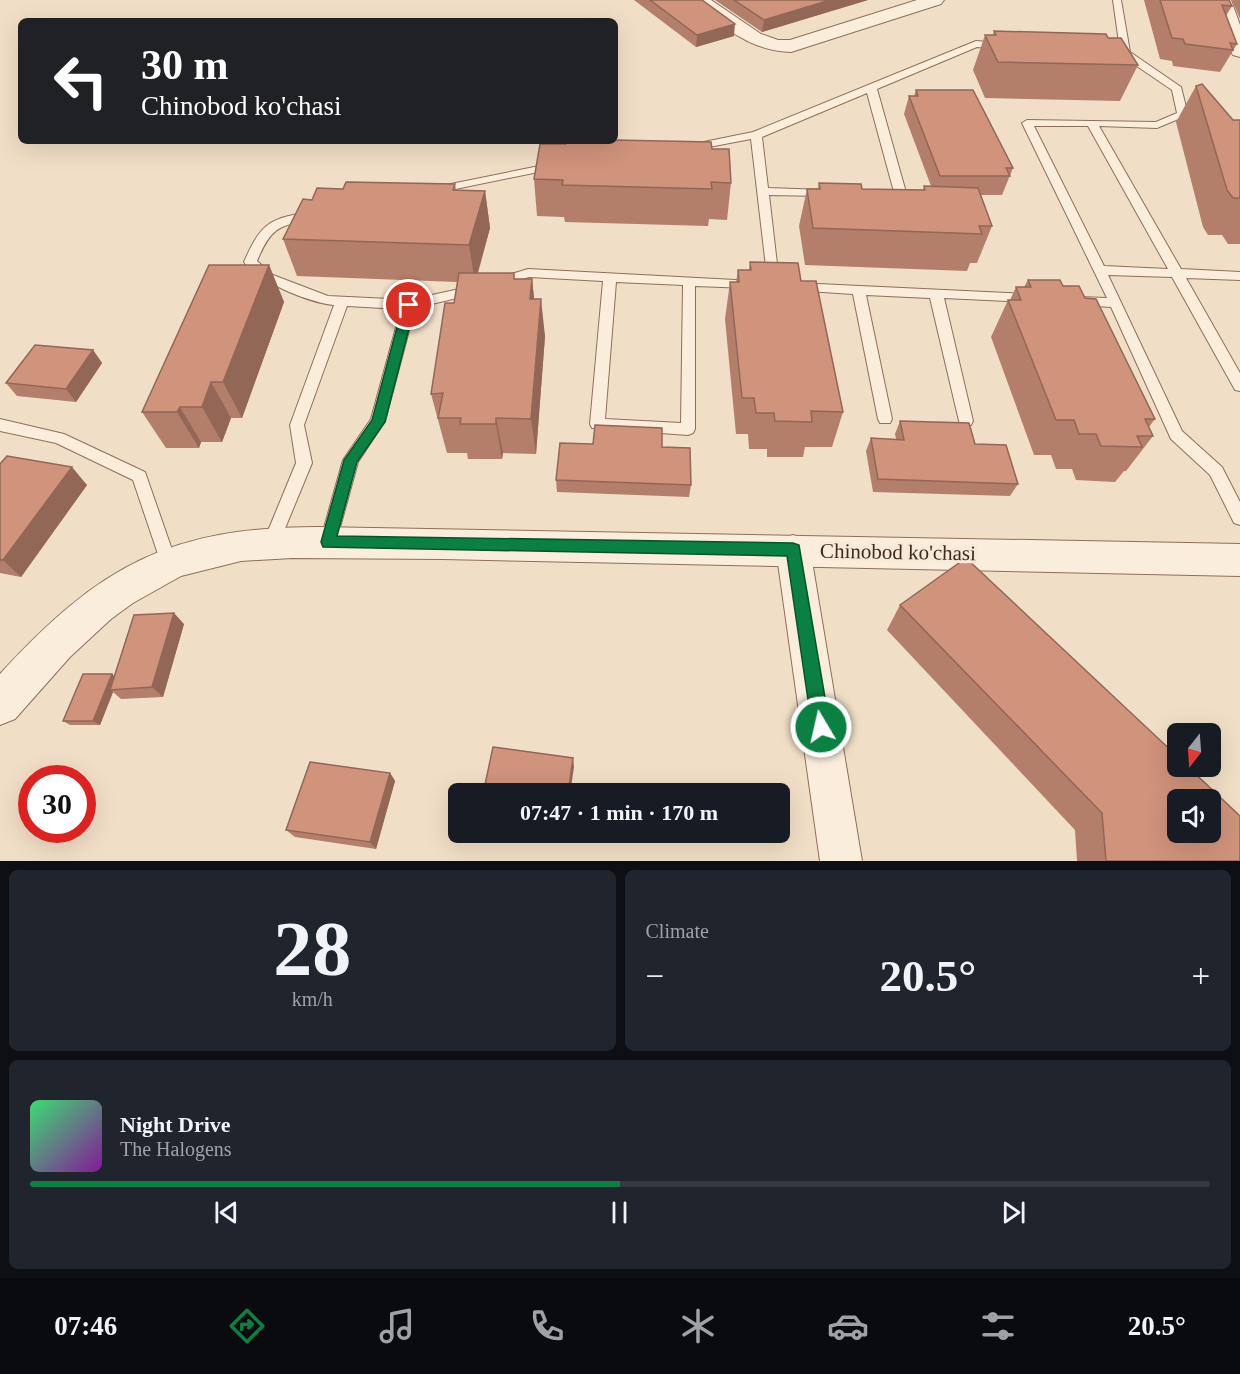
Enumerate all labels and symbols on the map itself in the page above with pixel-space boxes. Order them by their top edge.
pin [383,279,434,330]
street label: Chinobod ko'chasi [820,539,976,565]
position arrow [789,695,853,759]
north arrow [1167,723,1221,777]
speed limit sign: 30 [18,765,96,843]

